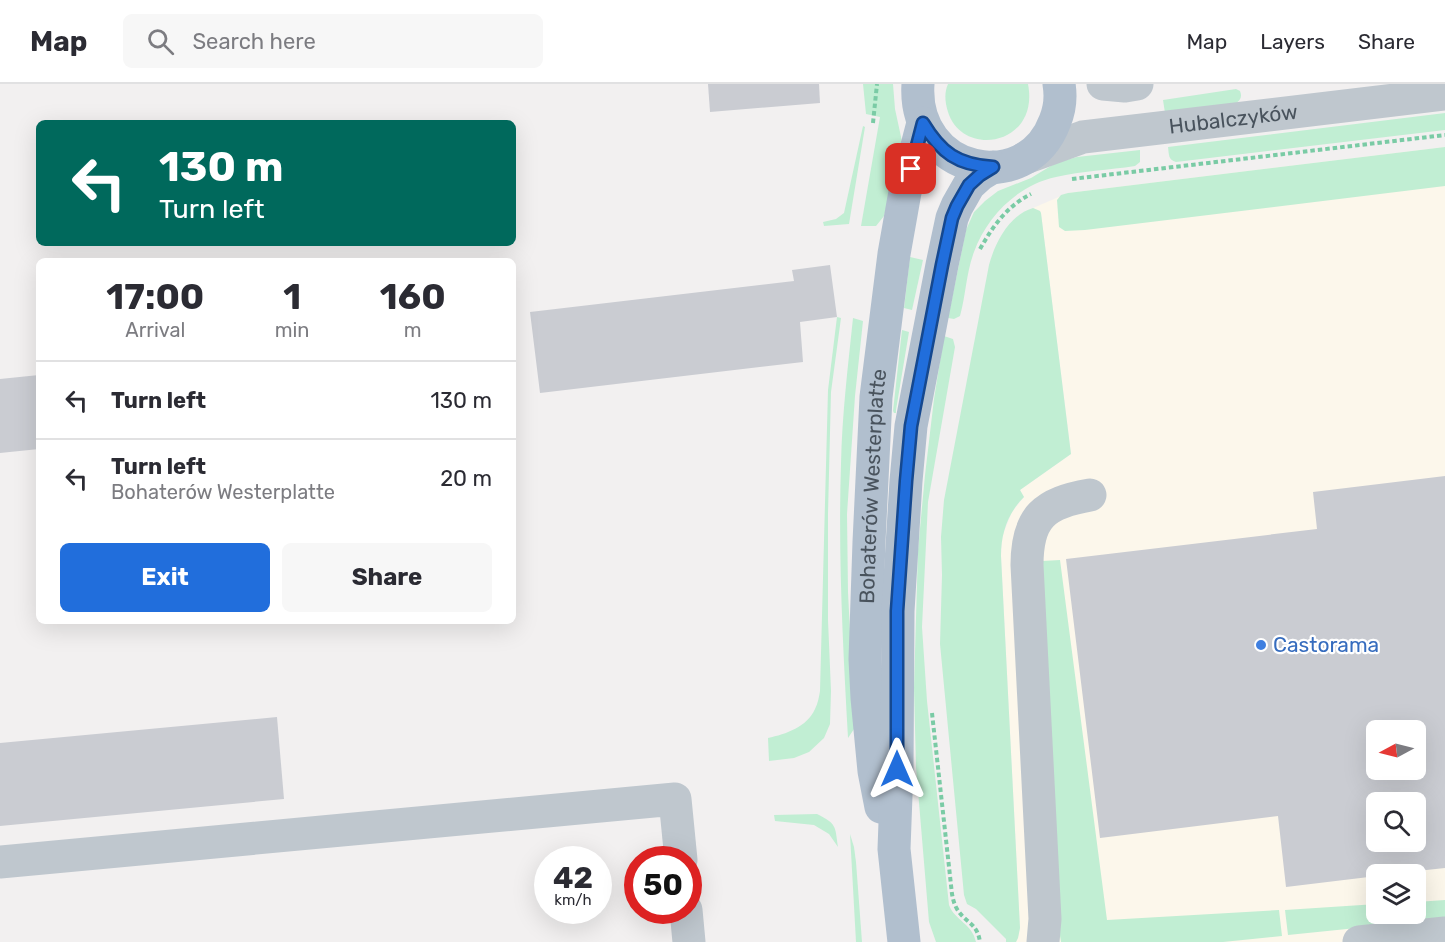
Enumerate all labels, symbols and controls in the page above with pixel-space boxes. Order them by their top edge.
search box [123,14,543,68]
text: Map [30,25,87,58]
icon: search [144,25,177,58]
text: Search here [192,28,316,55]
text: Map [1186,29,1227,54]
text: Layers [1260,29,1325,54]
text: Share [1358,29,1415,54]
street label: Hubalczyków [1167,99,1299,139]
text: 130 m [159,142,284,192]
pin [885,143,936,194]
icon: left [60,144,138,222]
icon: arrive [894,152,927,185]
text: Turn left [159,193,264,225]
text: 17:00 [106,275,204,318]
text: 1 [283,275,301,318]
text: 160 [380,275,446,318]
text: Arrival [125,318,185,342]
text: min [275,318,309,342]
text: m [404,318,422,342]
street label: Bohaterów Westerplatte [854,367,891,604]
icon: left [60,384,93,417]
text: Turn left [111,387,206,414]
text: 130 m [430,387,492,414]
text: Turn left [111,453,206,480]
icon: left [60,462,93,495]
text: 20 m [440,465,492,492]
text: Bohaterów Westerplatte [111,480,335,504]
button: Exit [60,543,270,612]
button: Share [282,543,492,612]
place label: Castorama [1273,632,1379,657]
marker: Castorama [1254,638,1268,652]
north arrow [1366,720,1426,780]
map controls [1366,720,1426,924]
position arrow [865,737,929,801]
button: search [1366,792,1426,852]
speed limit sign: 50 [624,846,702,924]
text: 42 [553,860,593,896]
button: layers [1366,864,1426,924]
text: km/h [554,891,592,909]

